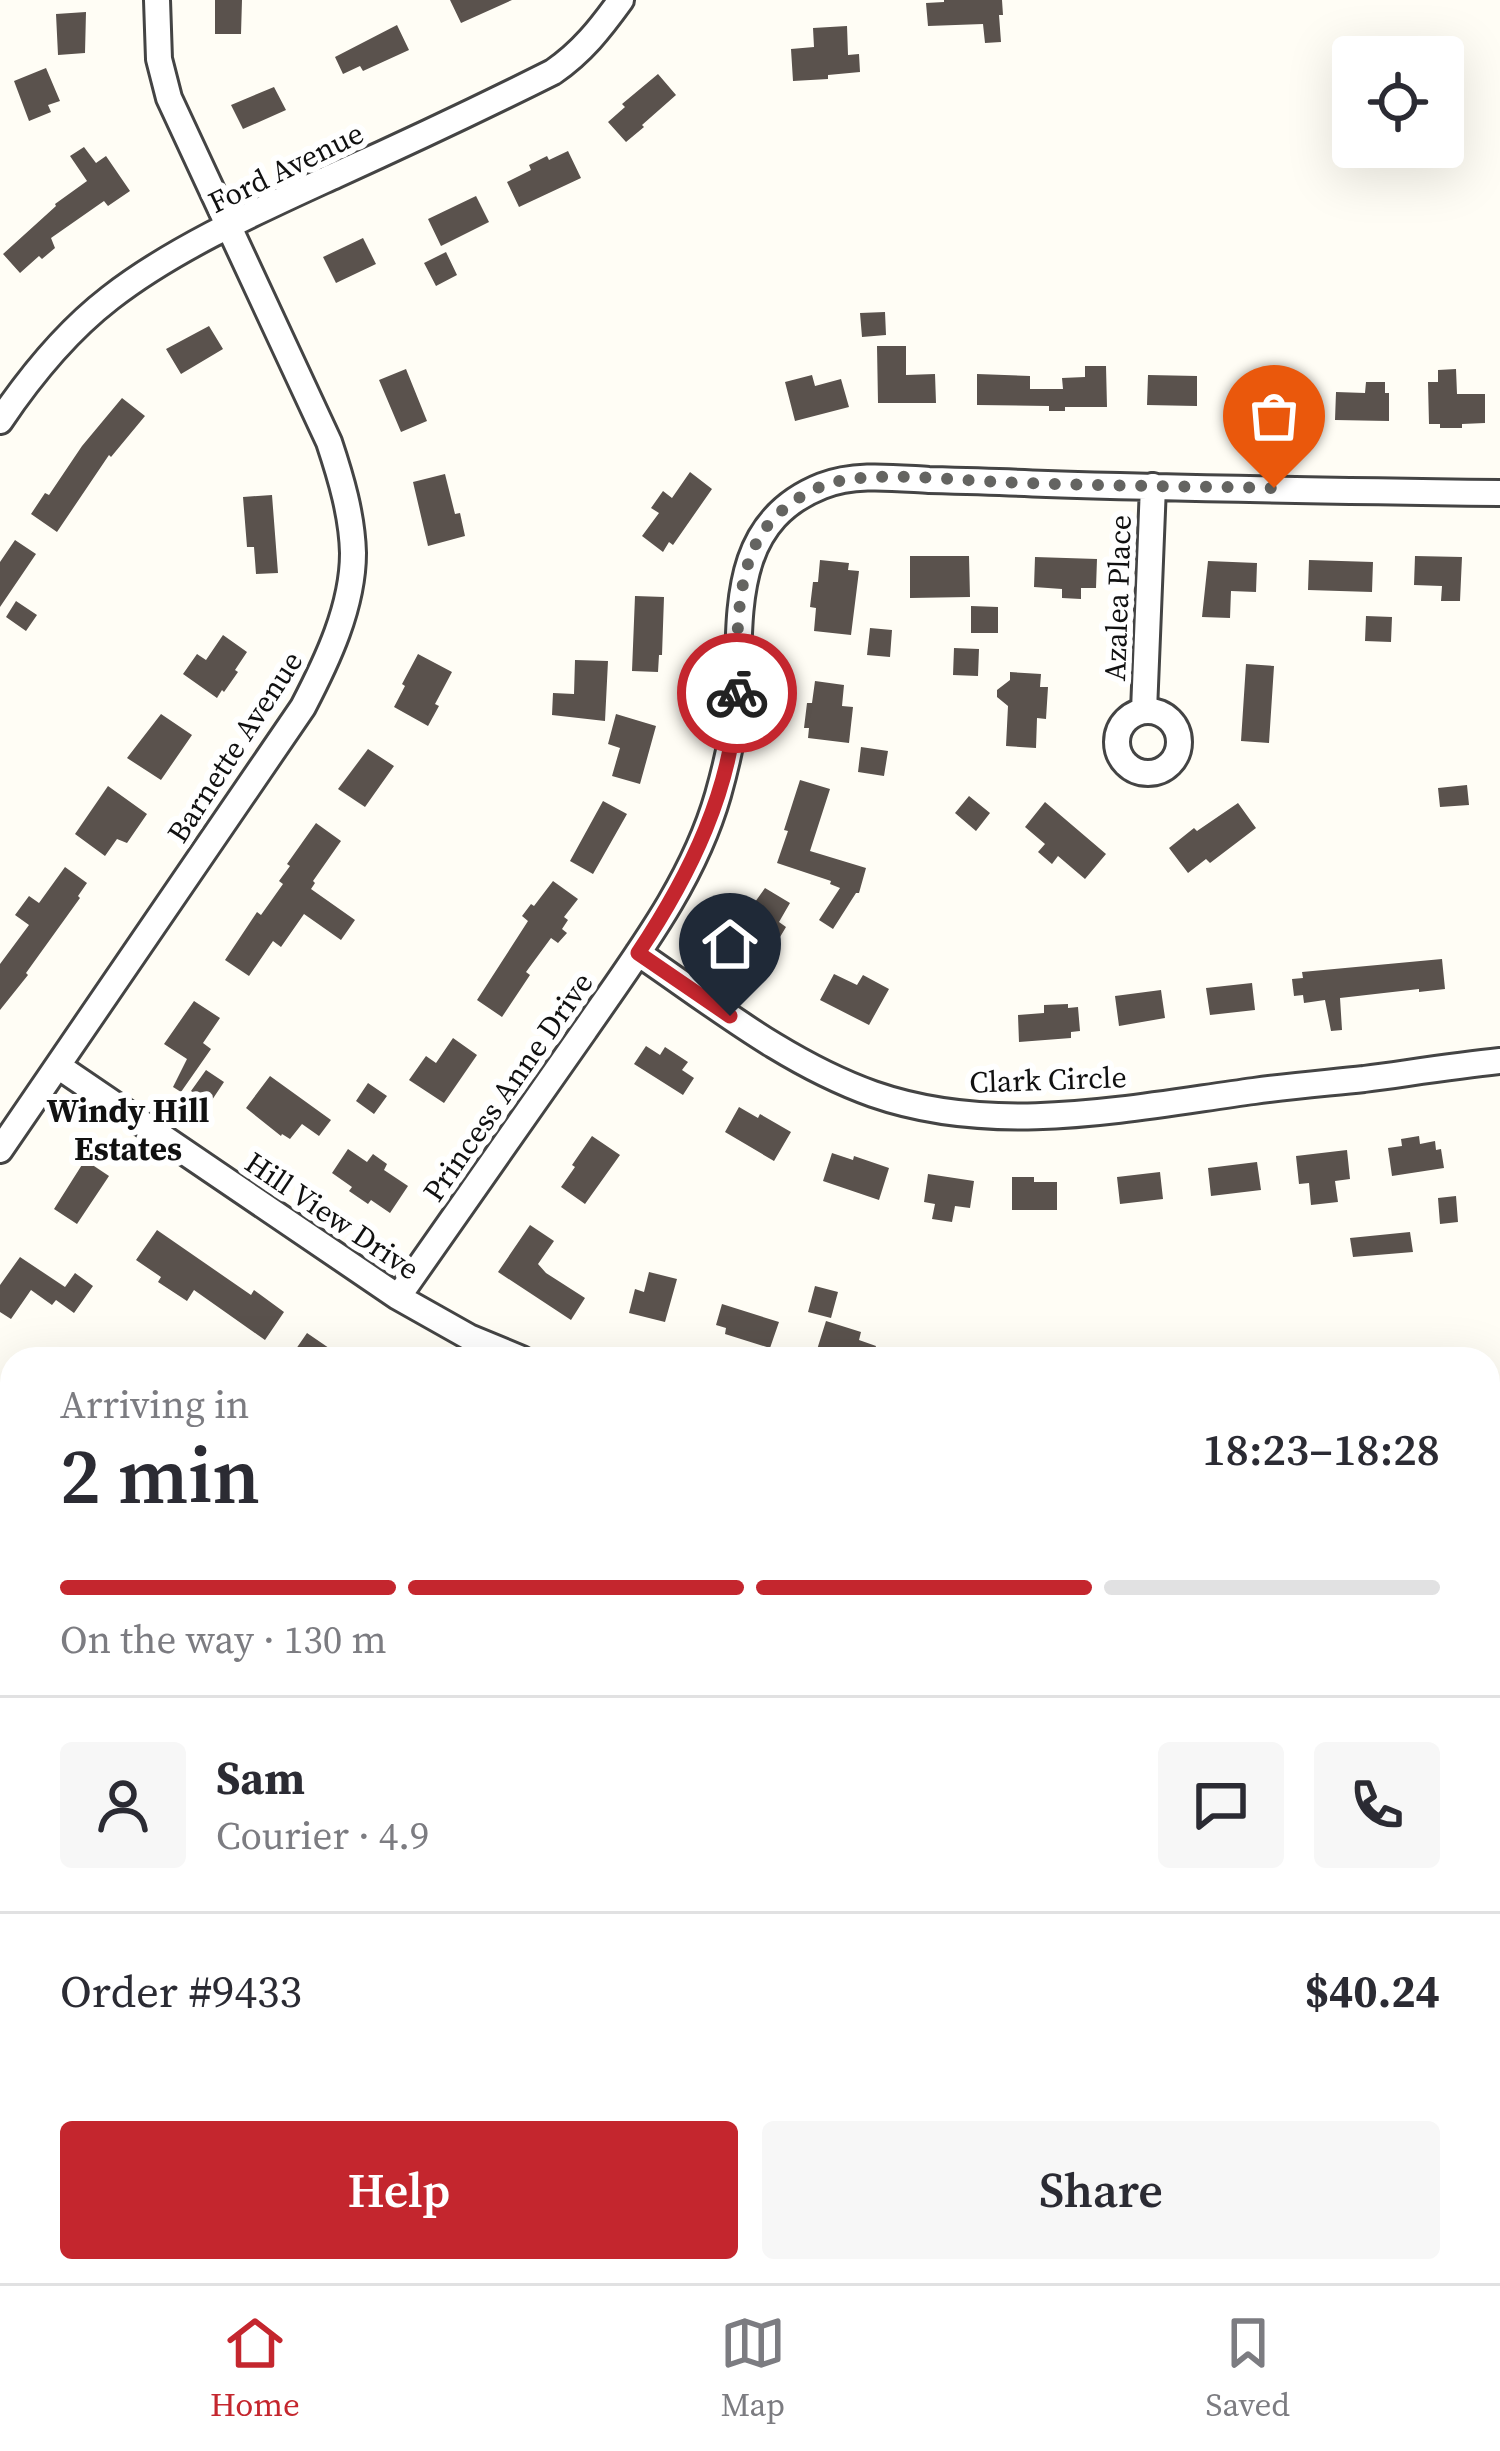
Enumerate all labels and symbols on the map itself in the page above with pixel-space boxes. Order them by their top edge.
street label: Ford Avenue [202,112,370,223]
pin [1223,365,1325,488]
street label: Azalea Place [1094,514,1141,682]
courier [677,633,797,753]
street label: Barnette Avenue [157,643,312,850]
pin [679,893,781,1016]
street label: Princess Anne Drive [413,964,602,1209]
street label: Clark Circle [969,1056,1127,1103]
district label: Windy Hill Estates [47,1088,209,1171]
street label: Hill View Drive [237,1142,428,1289]

